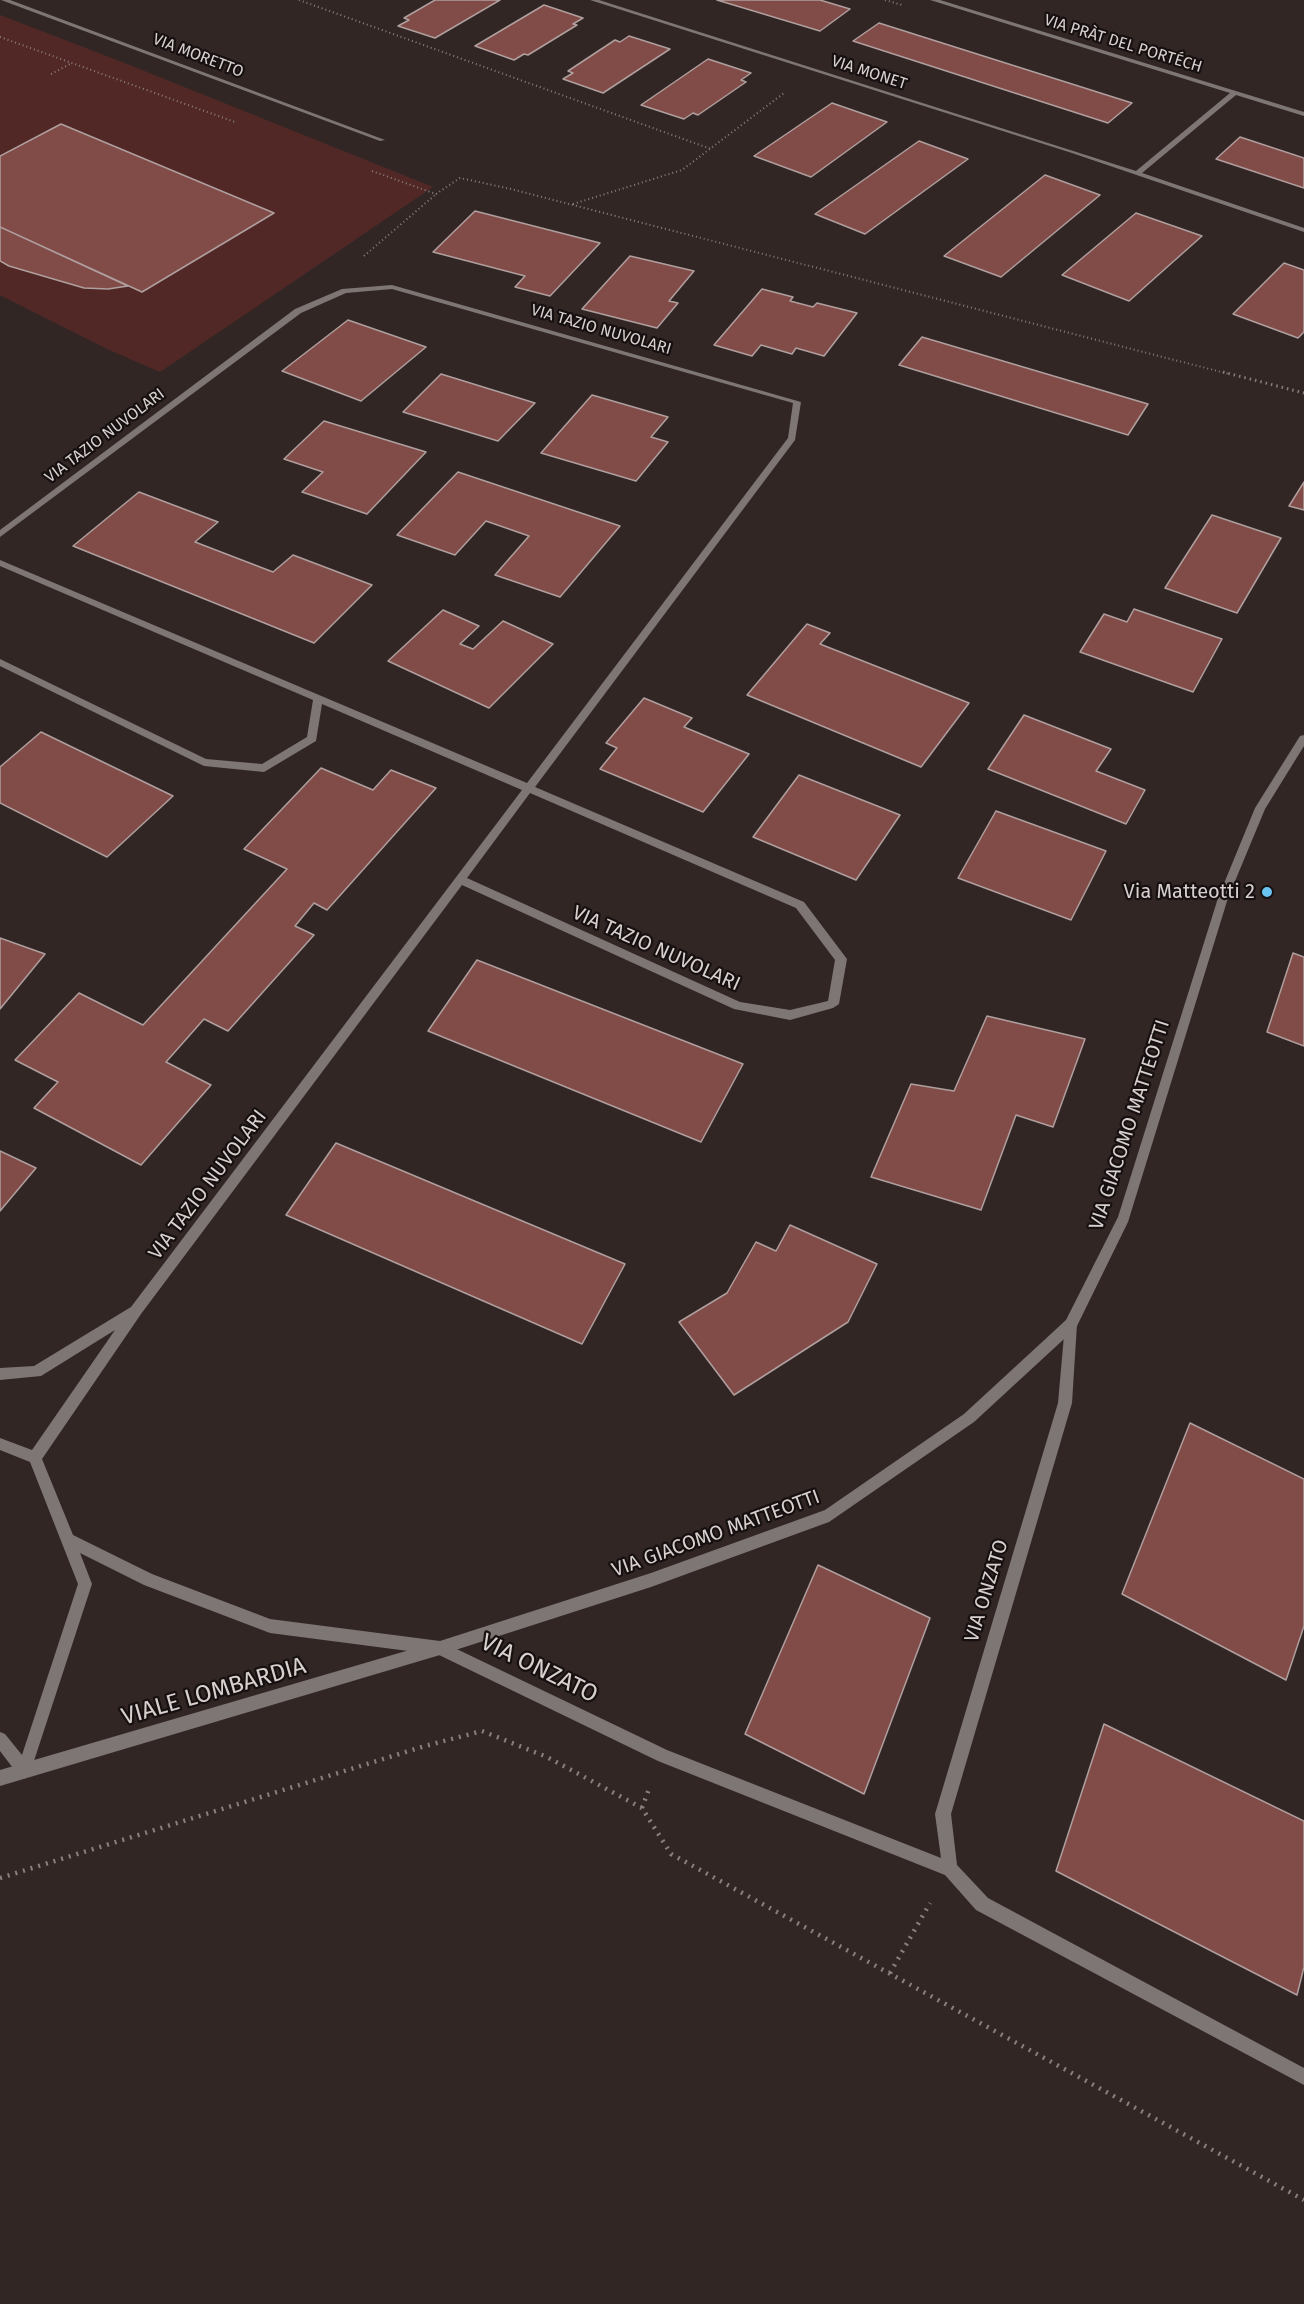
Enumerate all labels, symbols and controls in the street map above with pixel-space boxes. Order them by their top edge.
street label: VIA PRÀT DEL PORTÉCH [1042,11,1204,77]
street label: VIA MORETTO [150,30,246,82]
street label: VIA MONET [829,52,909,94]
street label: VIA TAZIO NUVOLARI [529,301,673,359]
street label: VIA TAZIO NUVOLARI [41,385,169,487]
place label: Via Matteotti 2 [1124,880,1255,904]
marker: Via Matteotti 2 [1260,885,1274,899]
street label: VIA TAZIO NUVOLARI [568,901,744,997]
street label: VIA GIACOMO MATTEOTTI [1085,1017,1175,1233]
street label: VIA TAZIO NUVOLARI [144,1105,272,1265]
street label: VIA GIACOMO MATTEOTTI [609,1485,823,1583]
street label: VIA ONZATO [960,1537,1014,1645]
street label: VIA ONZATO [476,1628,602,1710]
street label: VIALE LOMBARDIA [119,1652,309,1732]

